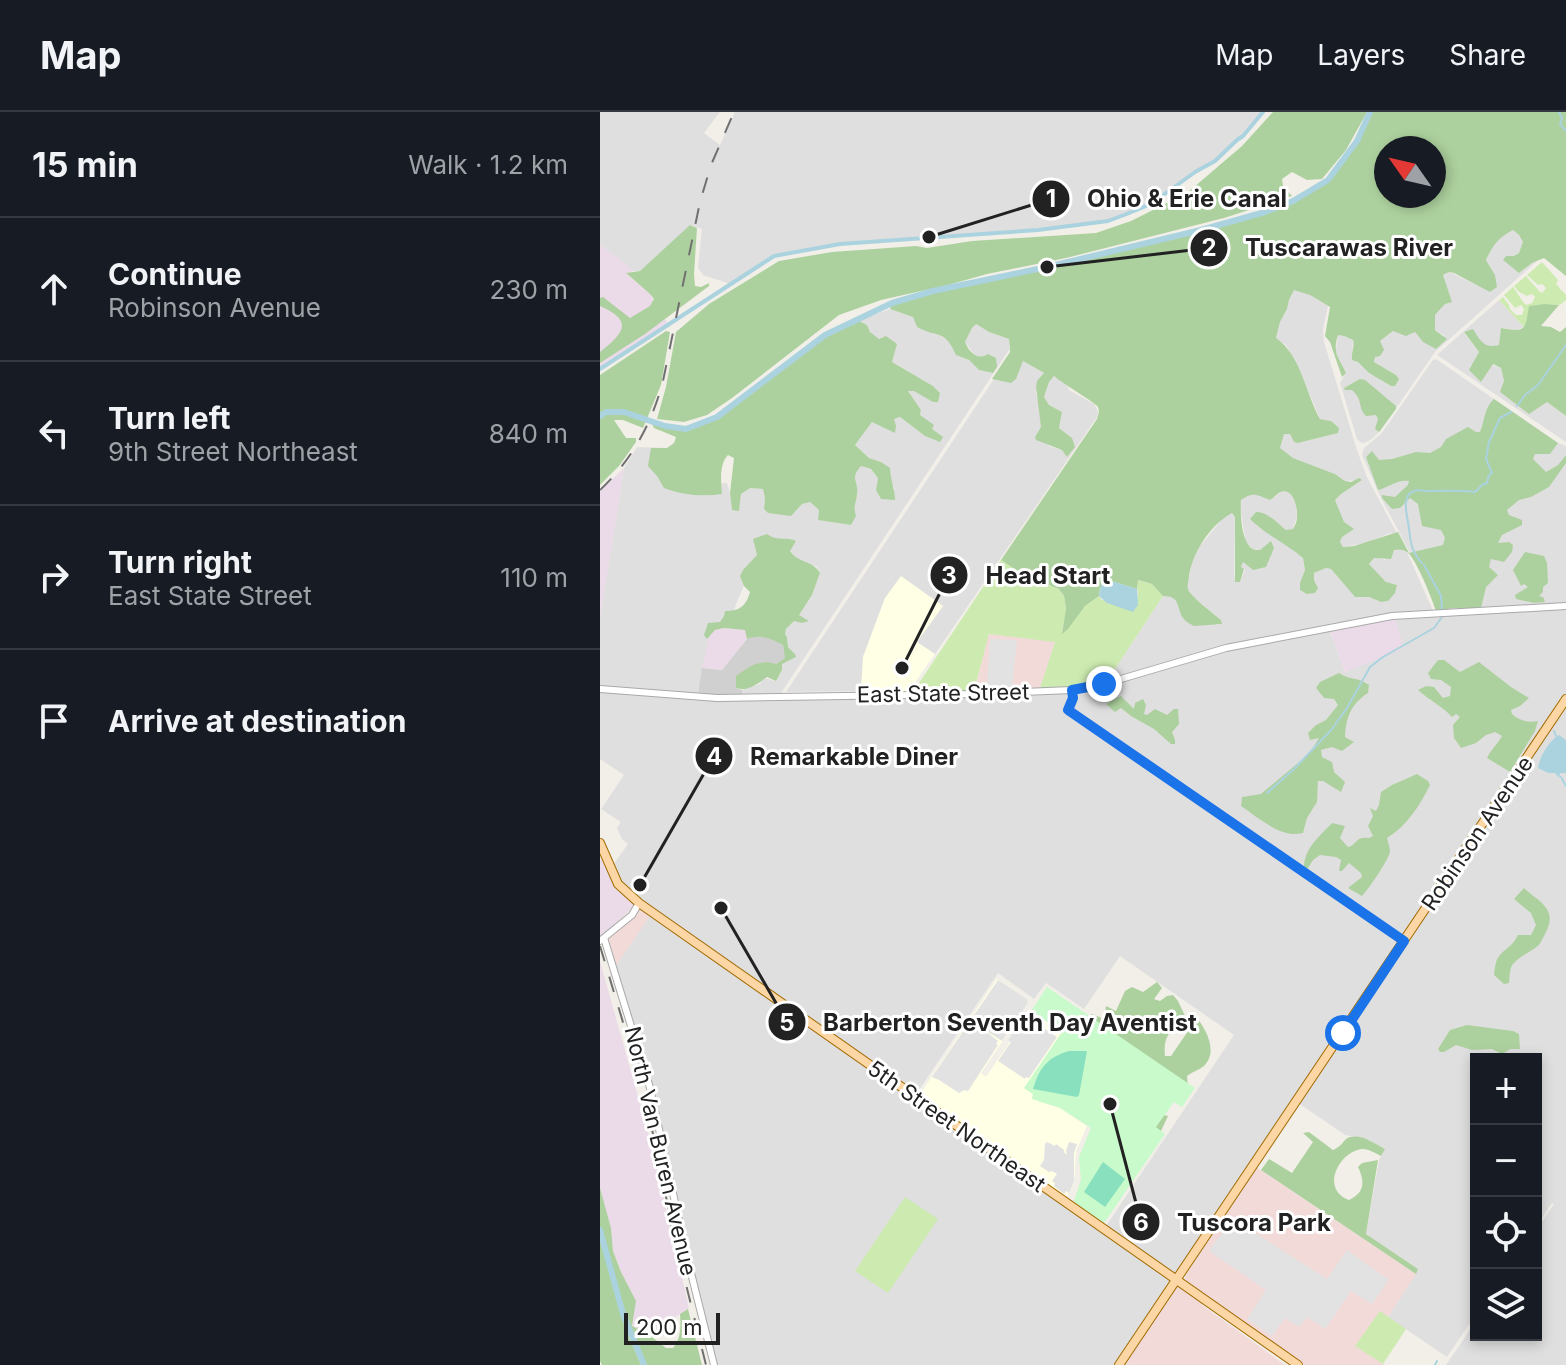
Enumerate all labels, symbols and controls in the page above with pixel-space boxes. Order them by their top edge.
text: Map [40,32,121,78]
text: Map [1215,38,1273,72]
text: Layers [1317,38,1405,72]
text: Share [1449,38,1526,72]
north arrow [1374,136,1446,208]
text: 15 min [32,144,138,185]
text: Walk · 1.2 km [408,149,568,180]
callout: Ohio & Erie Canal [1031,175,1303,223]
text: 1 [1046,184,1056,213]
text: Ohio & Erie Canal [1087,184,1287,213]
callout: Tuscarawas River [1189,224,1469,272]
text: 2 [1201,233,1217,262]
text: Tuscarawas River [1245,233,1453,262]
text: Continue [108,256,242,292]
icon: ahead [32,267,76,311]
text: 230 m [490,274,568,305]
text: Robinson Avenue [108,292,321,323]
text: Turn left [108,400,230,436]
icon: left [32,411,76,455]
text: 840 m [489,418,568,449]
text: 9th Street Northeast [108,436,358,467]
text: Turn right [108,544,252,580]
callout: Head Start [929,551,1126,599]
icon: right [32,555,76,599]
text: 3 [941,561,957,590]
text: Head Start [986,561,1111,590]
text: 110 m [500,562,568,593]
text: East State Street [108,580,312,611]
route end [1086,666,1122,702]
street label: East State Street [857,678,1029,708]
icon: arrive [32,699,76,743]
text: Arrive at destination [108,703,406,739]
callout: Remarkable Diner [694,732,974,780]
text: 4 [706,742,722,771]
text: Remarkable Diner [750,742,958,771]
street label: Robinson Avenue [1416,751,1538,915]
callout: Barberton Seventh Day Aventist [767,998,1213,1046]
text: 5 [779,1008,795,1037]
text: Barberton Seventh Day Aventist [823,1008,1197,1037]
route start [1325,1015,1361,1051]
street label: North Van Buren Avenue [620,1024,702,1278]
map controls [1470,1053,1542,1341]
button: + [1470,1053,1542,1125]
street label: 5th Street Northeast [863,1055,1051,1197]
button: − [1470,1125,1542,1197]
button: locate [1470,1197,1542,1269]
callout: Tuscora Park [1121,1198,1346,1246]
text: 6 [1133,1208,1149,1237]
text: Tuscora Park [1177,1208,1331,1237]
button: layers [1470,1269,1542,1341]
scale bar [624,1309,720,1345]
text: 200 m [636,1314,703,1340]

